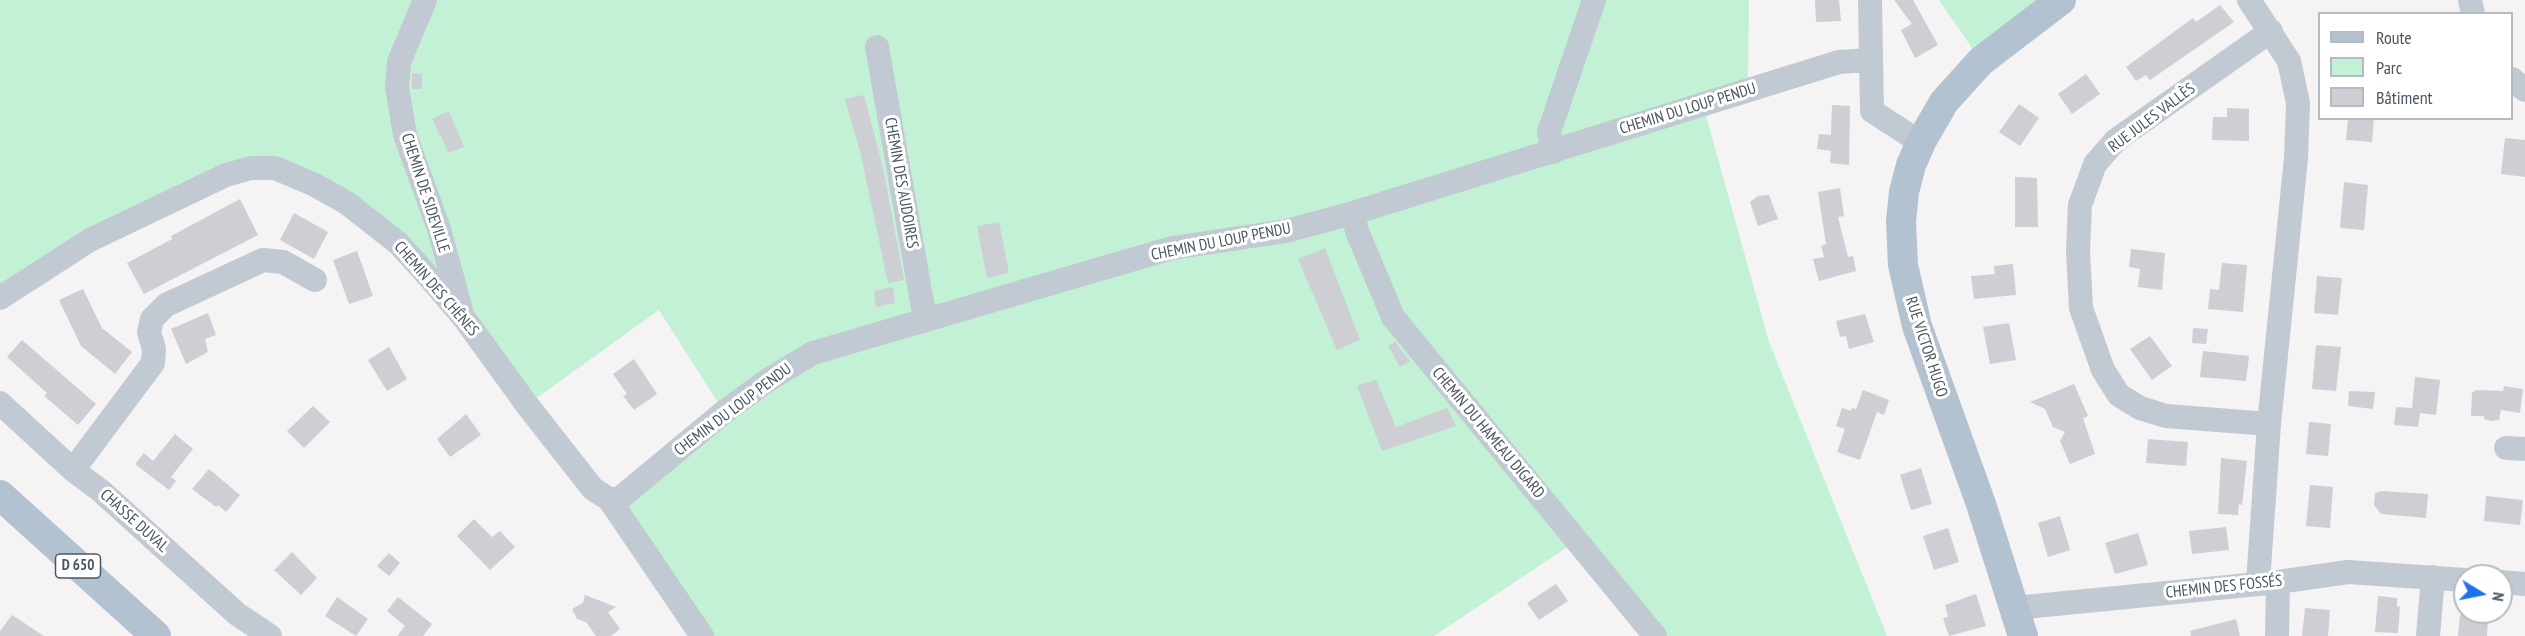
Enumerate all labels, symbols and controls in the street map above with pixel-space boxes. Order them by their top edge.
legend [2318,12,2513,120]
text: Route [2376,26,2412,49]
text: Parc [2376,56,2402,79]
street label: CHEMIN DU LOUP PENDU [1617,79,1759,139]
street label: RUE JULES VALLÈS [2105,79,2199,157]
text: Bâtiment [2376,86,2433,109]
street label: CHEMIN DES AUDOIRES [880,116,922,250]
street label: CHEMIN DE SIDEVILLE [397,131,453,255]
street label: CHEMIN DU LOUP PENDU [1150,219,1292,265]
street label: CHEMIN DES CHÊNES [390,238,482,340]
street label: RUE VICTOR HUGO [1901,294,1951,400]
street label: CHEMIN DU LOUP PENDU [671,360,795,460]
street label: CHEMIN DU HAMEAU DIGARD [1428,364,1548,502]
street label: CHASSE DUVAL [96,485,172,557]
road number: D 650 [56,554,100,578]
north arrow [2453,564,2513,624]
street label: CHEMIN DES FOSSÉS [2165,571,2283,603]
text: N [2488,591,2509,603]

